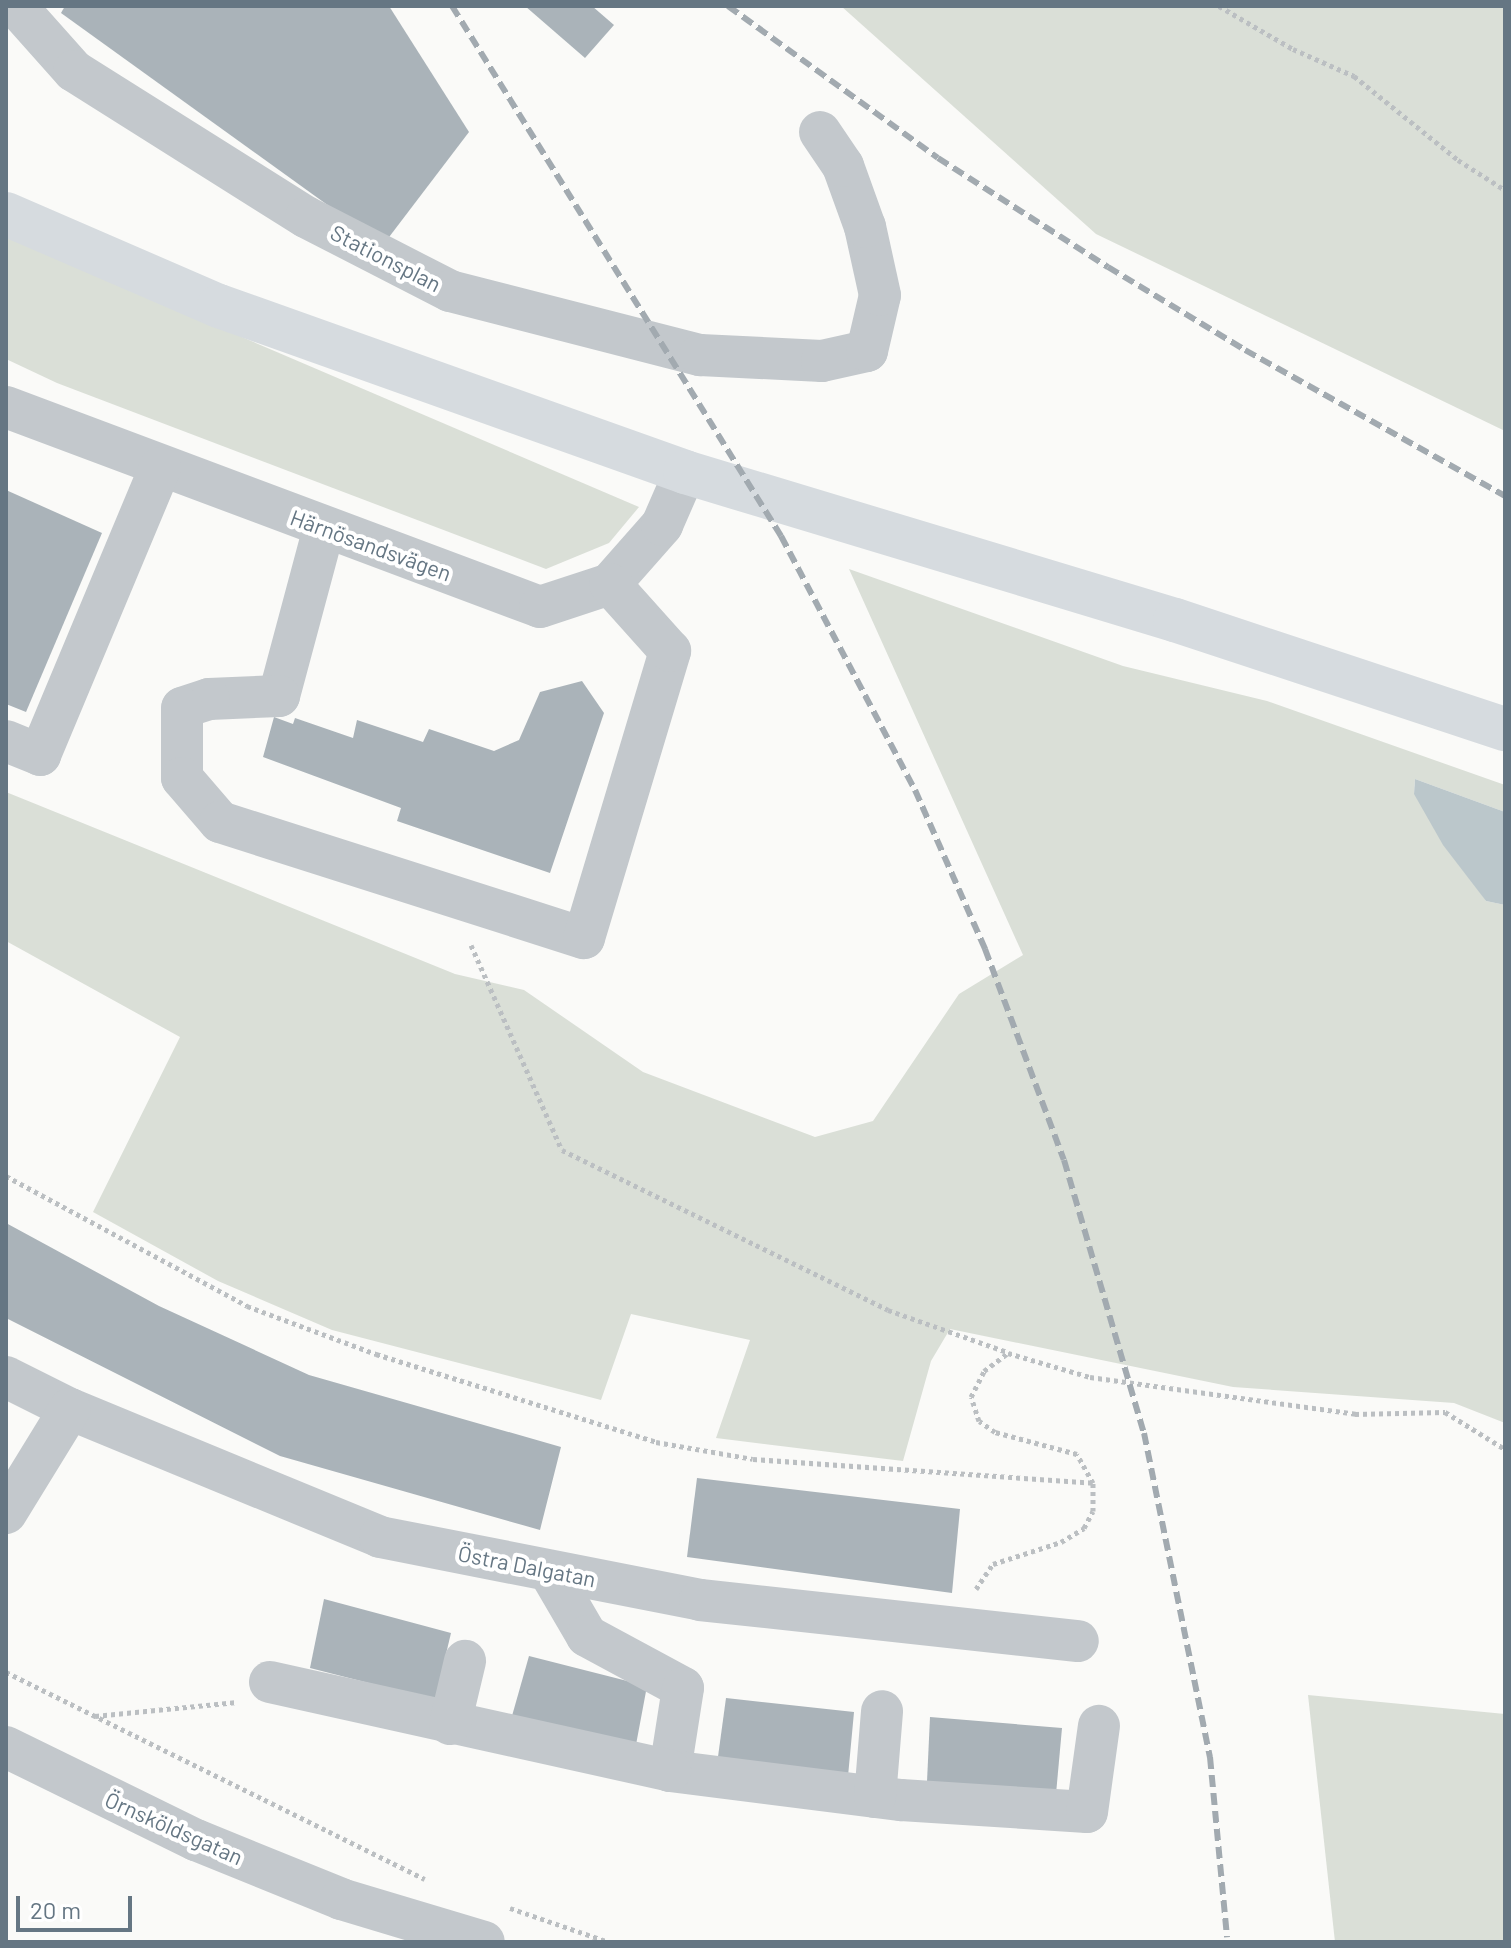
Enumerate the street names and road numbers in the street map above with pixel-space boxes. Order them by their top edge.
street label: Stationsplan [326,219,446,297]
street label: Härnösandsvägen [287,504,455,586]
street label: Östra Dalgatan [456,1540,598,1592]
street label: Örnsköldsgatan [101,1786,247,1870]

